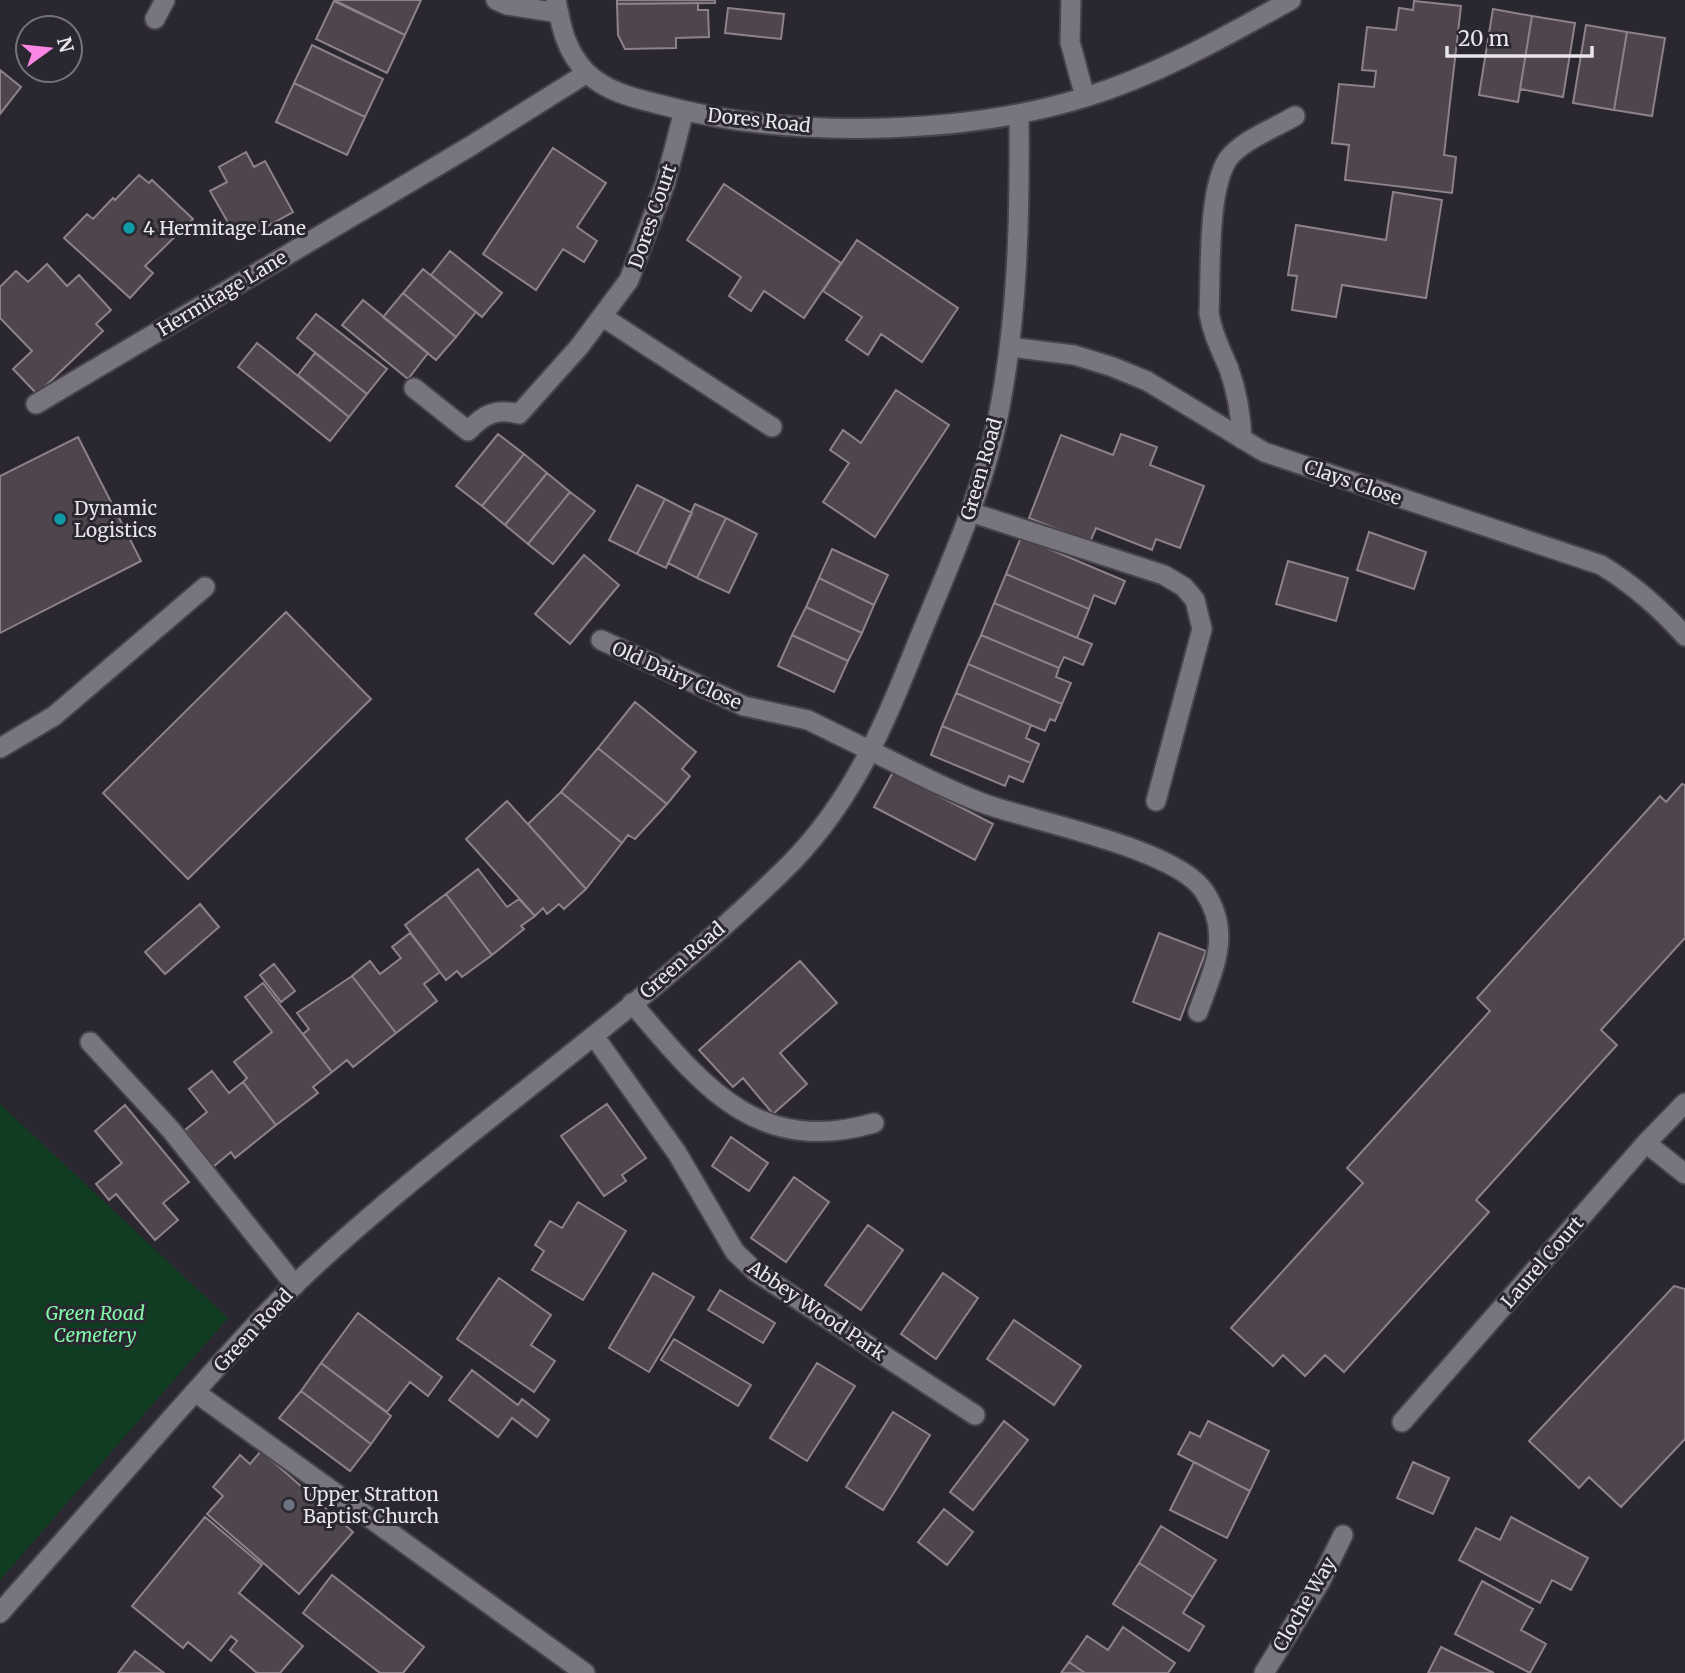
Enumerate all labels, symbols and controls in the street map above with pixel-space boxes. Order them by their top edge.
north arrow [14,14,84,84]
scale bar [1447,14,1592,58]
text: 20 m [1458,25,1510,52]
text: N [52,34,79,55]
street label: Dores Road [706,103,812,137]
street label: Dores Court [623,160,681,271]
place label: 4 Hermitage Lane [143,216,306,240]
marker: 4 Hermitage Lane [121,220,137,236]
street label: Hermitage Lane [153,245,291,341]
street label: Green Road [955,415,1007,523]
street label: Clays Close [1301,454,1405,510]
place label: Dynamic Logistics [74,496,157,542]
marker: Dynamic Logistics [52,511,68,527]
street label: Old Dairy Close [609,636,746,714]
street label: Green Road [635,917,729,1003]
street label: Laurel Court [1496,1211,1589,1313]
street label: Abbey Wood Park [743,1254,891,1365]
street label: Green Road [208,1283,298,1377]
park label: Green Road Cemetery [45,1301,145,1347]
place label: Upper Stratton Baptist Church [303,1482,439,1528]
marker: Upper Stratton Baptist Church [281,1497,297,1513]
street label: Cloche Way [1267,1552,1341,1656]

